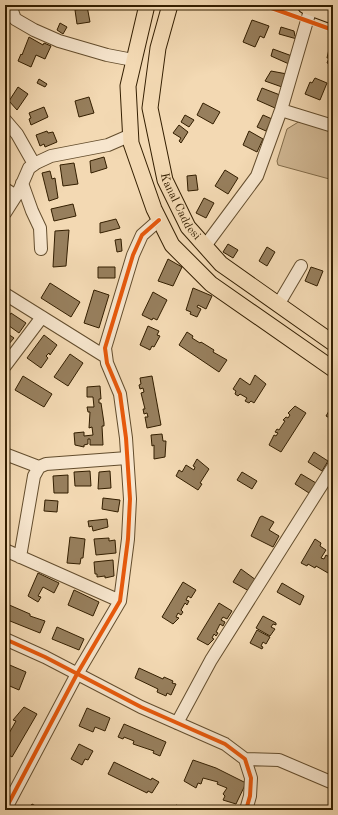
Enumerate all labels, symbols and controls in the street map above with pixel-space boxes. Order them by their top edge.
street label: Kanal Caddesi [158,172,203,242]

